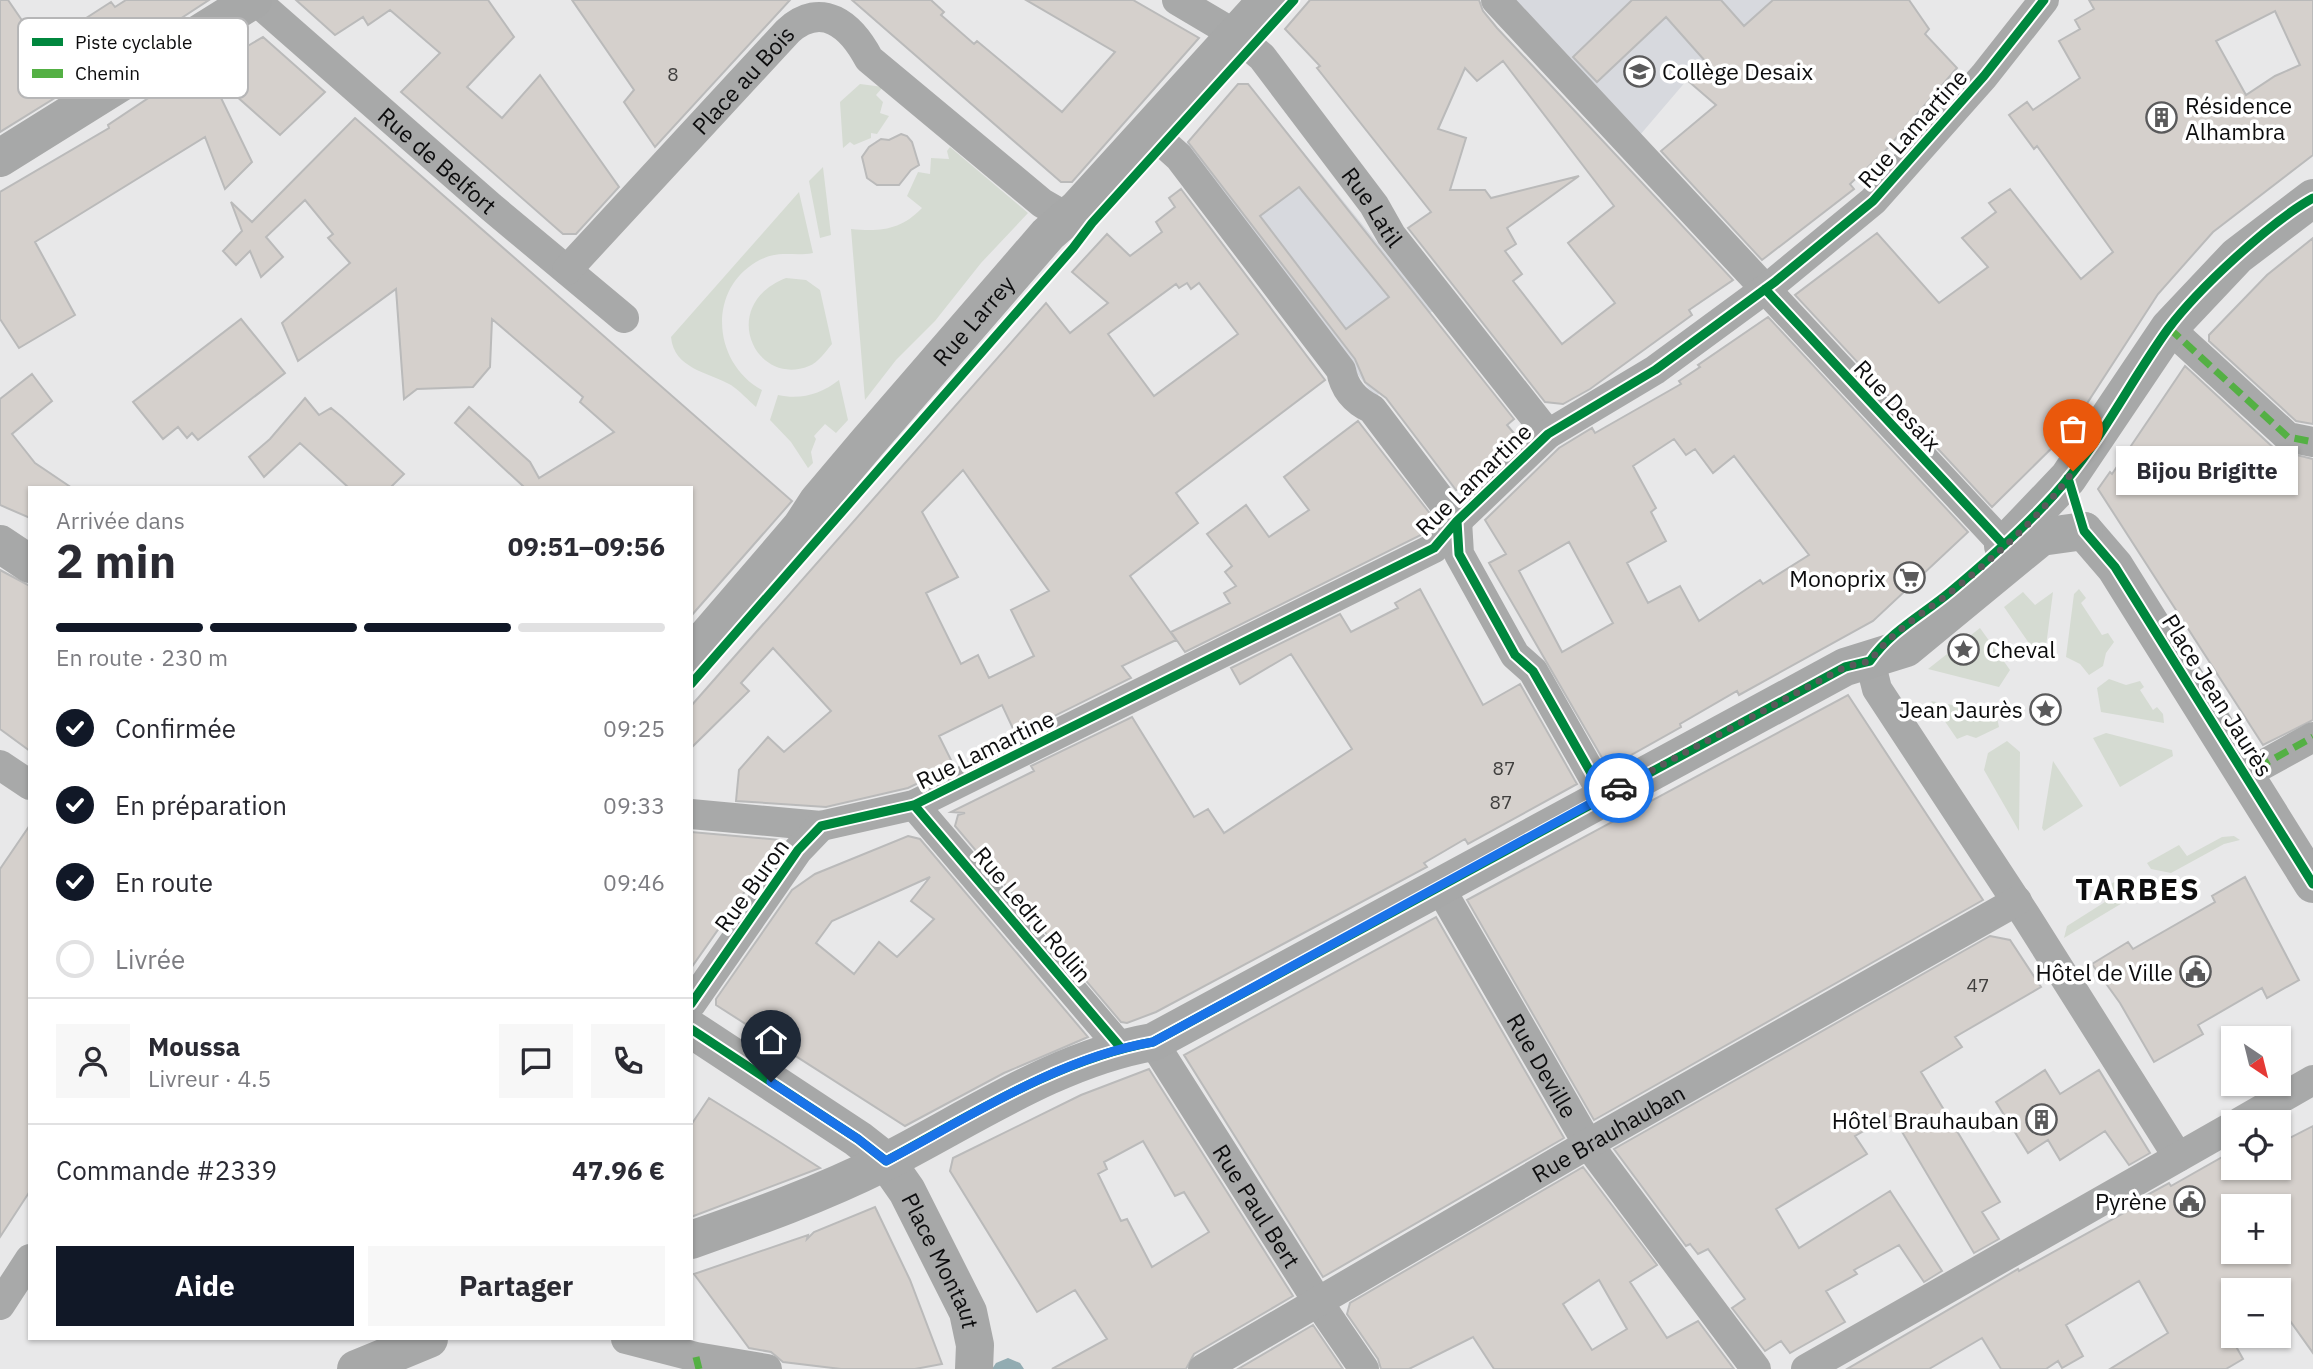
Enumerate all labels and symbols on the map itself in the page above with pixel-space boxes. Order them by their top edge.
legend [18,18,248,98]
street label: Place au Bois [685,19,801,141]
text: Piste cyclable [75,30,192,54]
school or university icon: Collège Desaix [1622,54,1656,88]
place label: Collège Desaix [1662,56,1814,86]
text: Chemin [75,61,140,85]
house number: 8 [667,62,679,86]
street label: Rue Lamartine [1851,62,1973,194]
place label: Résidence Alhambra [2185,90,2292,146]
street label: Rue de Belfort [372,100,503,220]
building icon: Résidence Alhambra [2145,101,2179,135]
street label: Rue Latil [1335,161,1410,253]
street label: Rue Larrey [926,268,1021,372]
street label: Rue Desaix [1848,353,1948,457]
pin [2043,399,2103,471]
street label: Rue Lamartine [1409,416,1537,542]
callout: Bijou Brigitte [2115,447,2297,496]
supermarket icon: Monoprix [1892,561,1926,595]
place label: Monoprix [1789,563,1886,593]
street label: Place Jean Jaurès [2156,608,2280,782]
place icon: Cheval [1946,632,1980,666]
place label: Cheval [1986,634,2055,664]
place icon: Jean Jaurès [2029,692,2063,726]
place label: Jean Jaurès [1899,694,2023,724]
street label: Rue Lamartine [911,703,1059,795]
courier [1584,753,1654,823]
house number: 87 [1493,756,1515,780]
house number: 87 [1490,790,1512,814]
street label: Rue Buron [707,832,795,938]
street label: Rue Ledru Rollin [967,840,1099,988]
district label: TARBES [2075,869,2201,908]
public building icon: Hôtel de Ville [2179,955,2213,989]
place label: Hôtel de Ville [2035,957,2173,987]
house number: 47 [1967,973,1989,997]
street label: Rue Deville [1501,1008,1585,1123]
pin [741,1010,801,1082]
north arrow [2221,1026,2291,1096]
street label: Rue Brauhauban [1526,1077,1690,1189]
building icon: Hôtel Brauhauban [2025,1103,2059,1137]
place label: Hôtel Brauhauban [1832,1105,2019,1135]
street label: Rue Paul Bert [1207,1138,1307,1273]
public building icon: Pyrène [2173,1184,2207,1218]
place label: Pyrène [2095,1186,2167,1216]
street label: Place Montaut [895,1188,986,1331]

